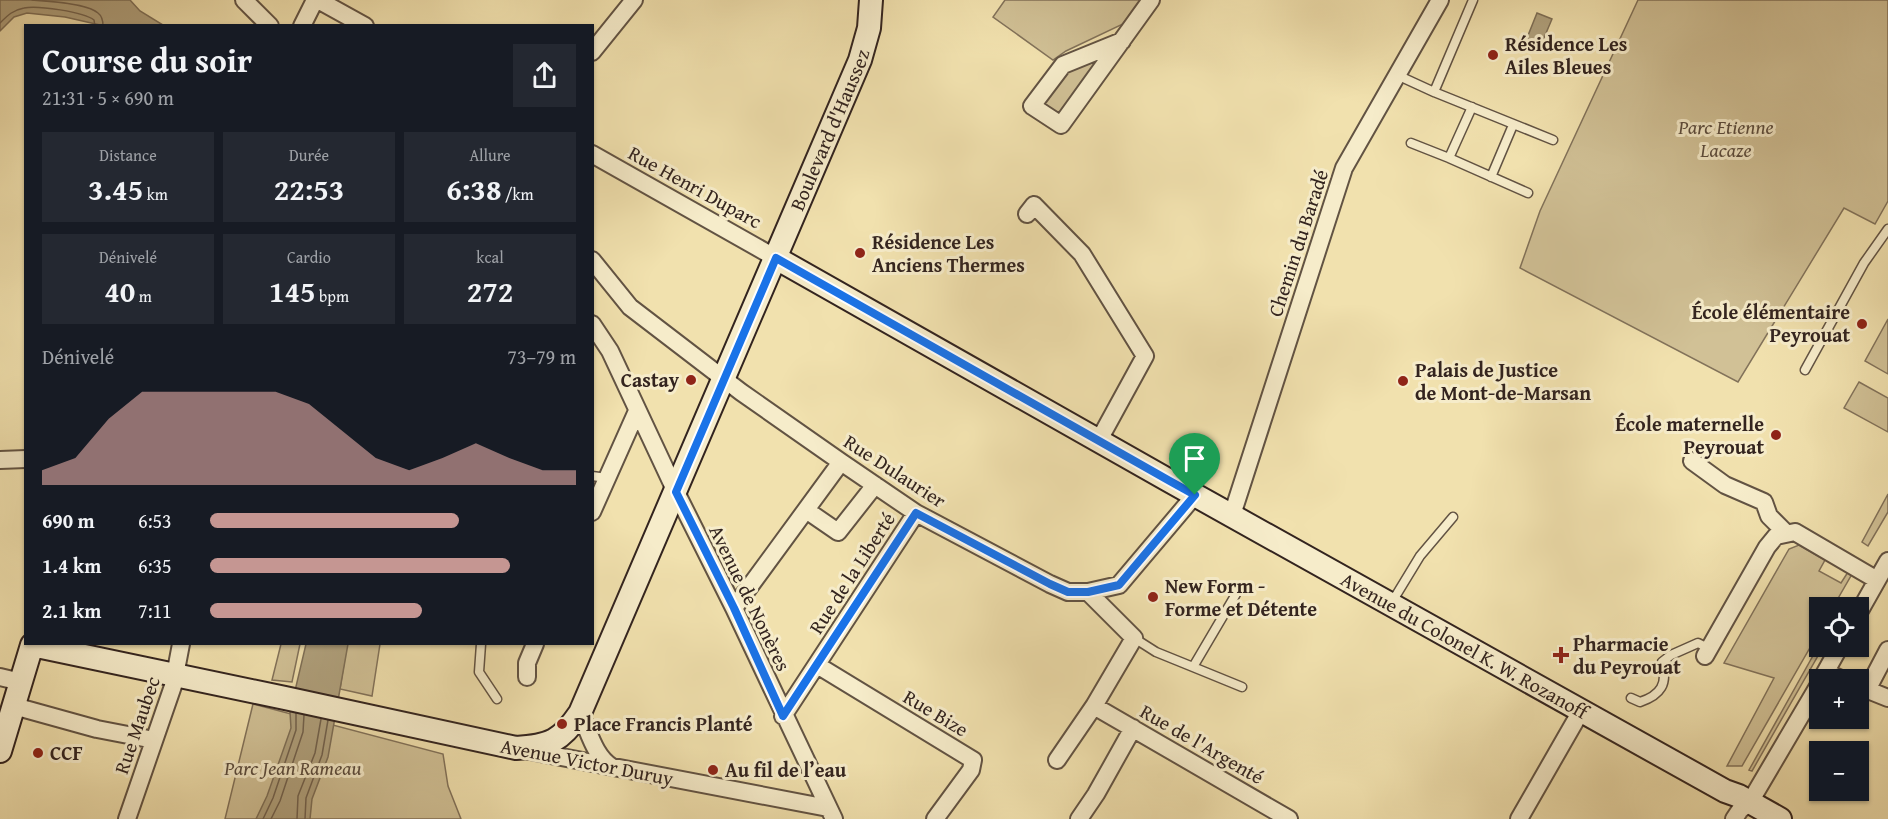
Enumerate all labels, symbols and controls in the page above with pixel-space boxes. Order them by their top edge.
place label: Résidence Les Ailes Bleues [1505,29,1627,81]
text: Course du soir [42,36,252,84]
button: share [513,44,576,107]
street label: Boulevard d'Haussez [782,46,876,215]
marker: Résidence Les Ailes Bleues [1486,48,1500,62]
text: 21:31 · 5 × 690 m [42,83,174,112]
park label: Parc Etienne Lacaze [1677,112,1774,164]
street label: Rue Henri Duparc [623,138,767,235]
text: Distance [99,143,157,167]
text: Durée [289,143,329,167]
text: Allure [469,143,511,167]
street label: Chemin du Baradé [1260,165,1335,320]
text: 3.45 [88,167,143,211]
text: 22:53 [274,167,344,211]
text: 6:38 [446,167,501,211]
text: km [143,182,168,206]
text: /km [501,182,534,206]
place label: Résidence Les Anciens Thermes [872,227,1025,279]
text: Dénivelé [99,245,157,269]
text: Cardio [287,245,331,269]
text: kcal [476,245,504,269]
marker: Résidence Les Anciens Thermes [853,246,867,260]
text: 40 [104,269,135,313]
text: 145 [269,269,316,313]
text: 272 [467,269,513,313]
text: m [135,284,152,308]
text: bpm [316,284,349,308]
place label: École élémentaire Peyrouat [1692,297,1850,349]
marker: École élémentaire Peyrouat [1855,317,1869,331]
text: Dénivelé [42,342,114,371]
text: 73–79 m [507,342,576,371]
place label: Palais de Justice de Mont-de-Marsan [1415,355,1591,407]
place label: Castay [621,365,680,394]
marker: Castay [684,373,698,387]
marker: Palais de Justice de Mont-de-Marsan [1396,374,1410,388]
place label: École maternelle Peyrouat [1615,409,1764,461]
street label: Rue Dulaurier [839,427,952,514]
marker: École maternelle Peyrouat [1769,428,1783,442]
pin [1169,433,1220,495]
icon: arrive [1178,442,1211,475]
text: 690 m [42,506,95,535]
text: 6:53 [138,506,172,535]
street label: Rue de la Liberté [801,506,902,639]
street label: Avenue de Nonères [702,520,798,676]
text: 1.4 km [42,551,101,580]
text: 6:35 [138,551,172,580]
street label: Avenue du Colonel K. W. Rozanoff [1336,564,1595,727]
place label: New Form - Forme et Détente [1165,571,1317,623]
marker: New Form - Forme et Détente [1146,590,1160,604]
text: 2.1 km [42,596,101,625]
text: 7:11 [138,596,172,625]
map controls [1809,597,1869,801]
button: locate [1809,597,1869,657]
place label: Pharmacie du Peyrouat [1573,629,1681,681]
marker: Pharmacie du Peyrouat [1554,648,1568,662]
button: + [1809,669,1869,729]
street label: Rue Maubec [106,672,167,777]
street label: Rue Bize [898,682,974,743]
street label: Rue de l'Argenté [1135,696,1270,791]
place label: Place Francis Planté [574,709,753,738]
marker: Place Francis Planté [555,717,569,731]
street label: Avenue Victor Duruy [498,731,676,792]
place label: CCF [50,738,83,767]
button: − [1809,741,1869,801]
marker: CCF [31,746,45,760]
park label: Parc Jean Rameau [223,753,362,782]
place label: Au fil de l’eau [725,755,847,784]
marker: Au fil de l’eau [706,763,720,777]

